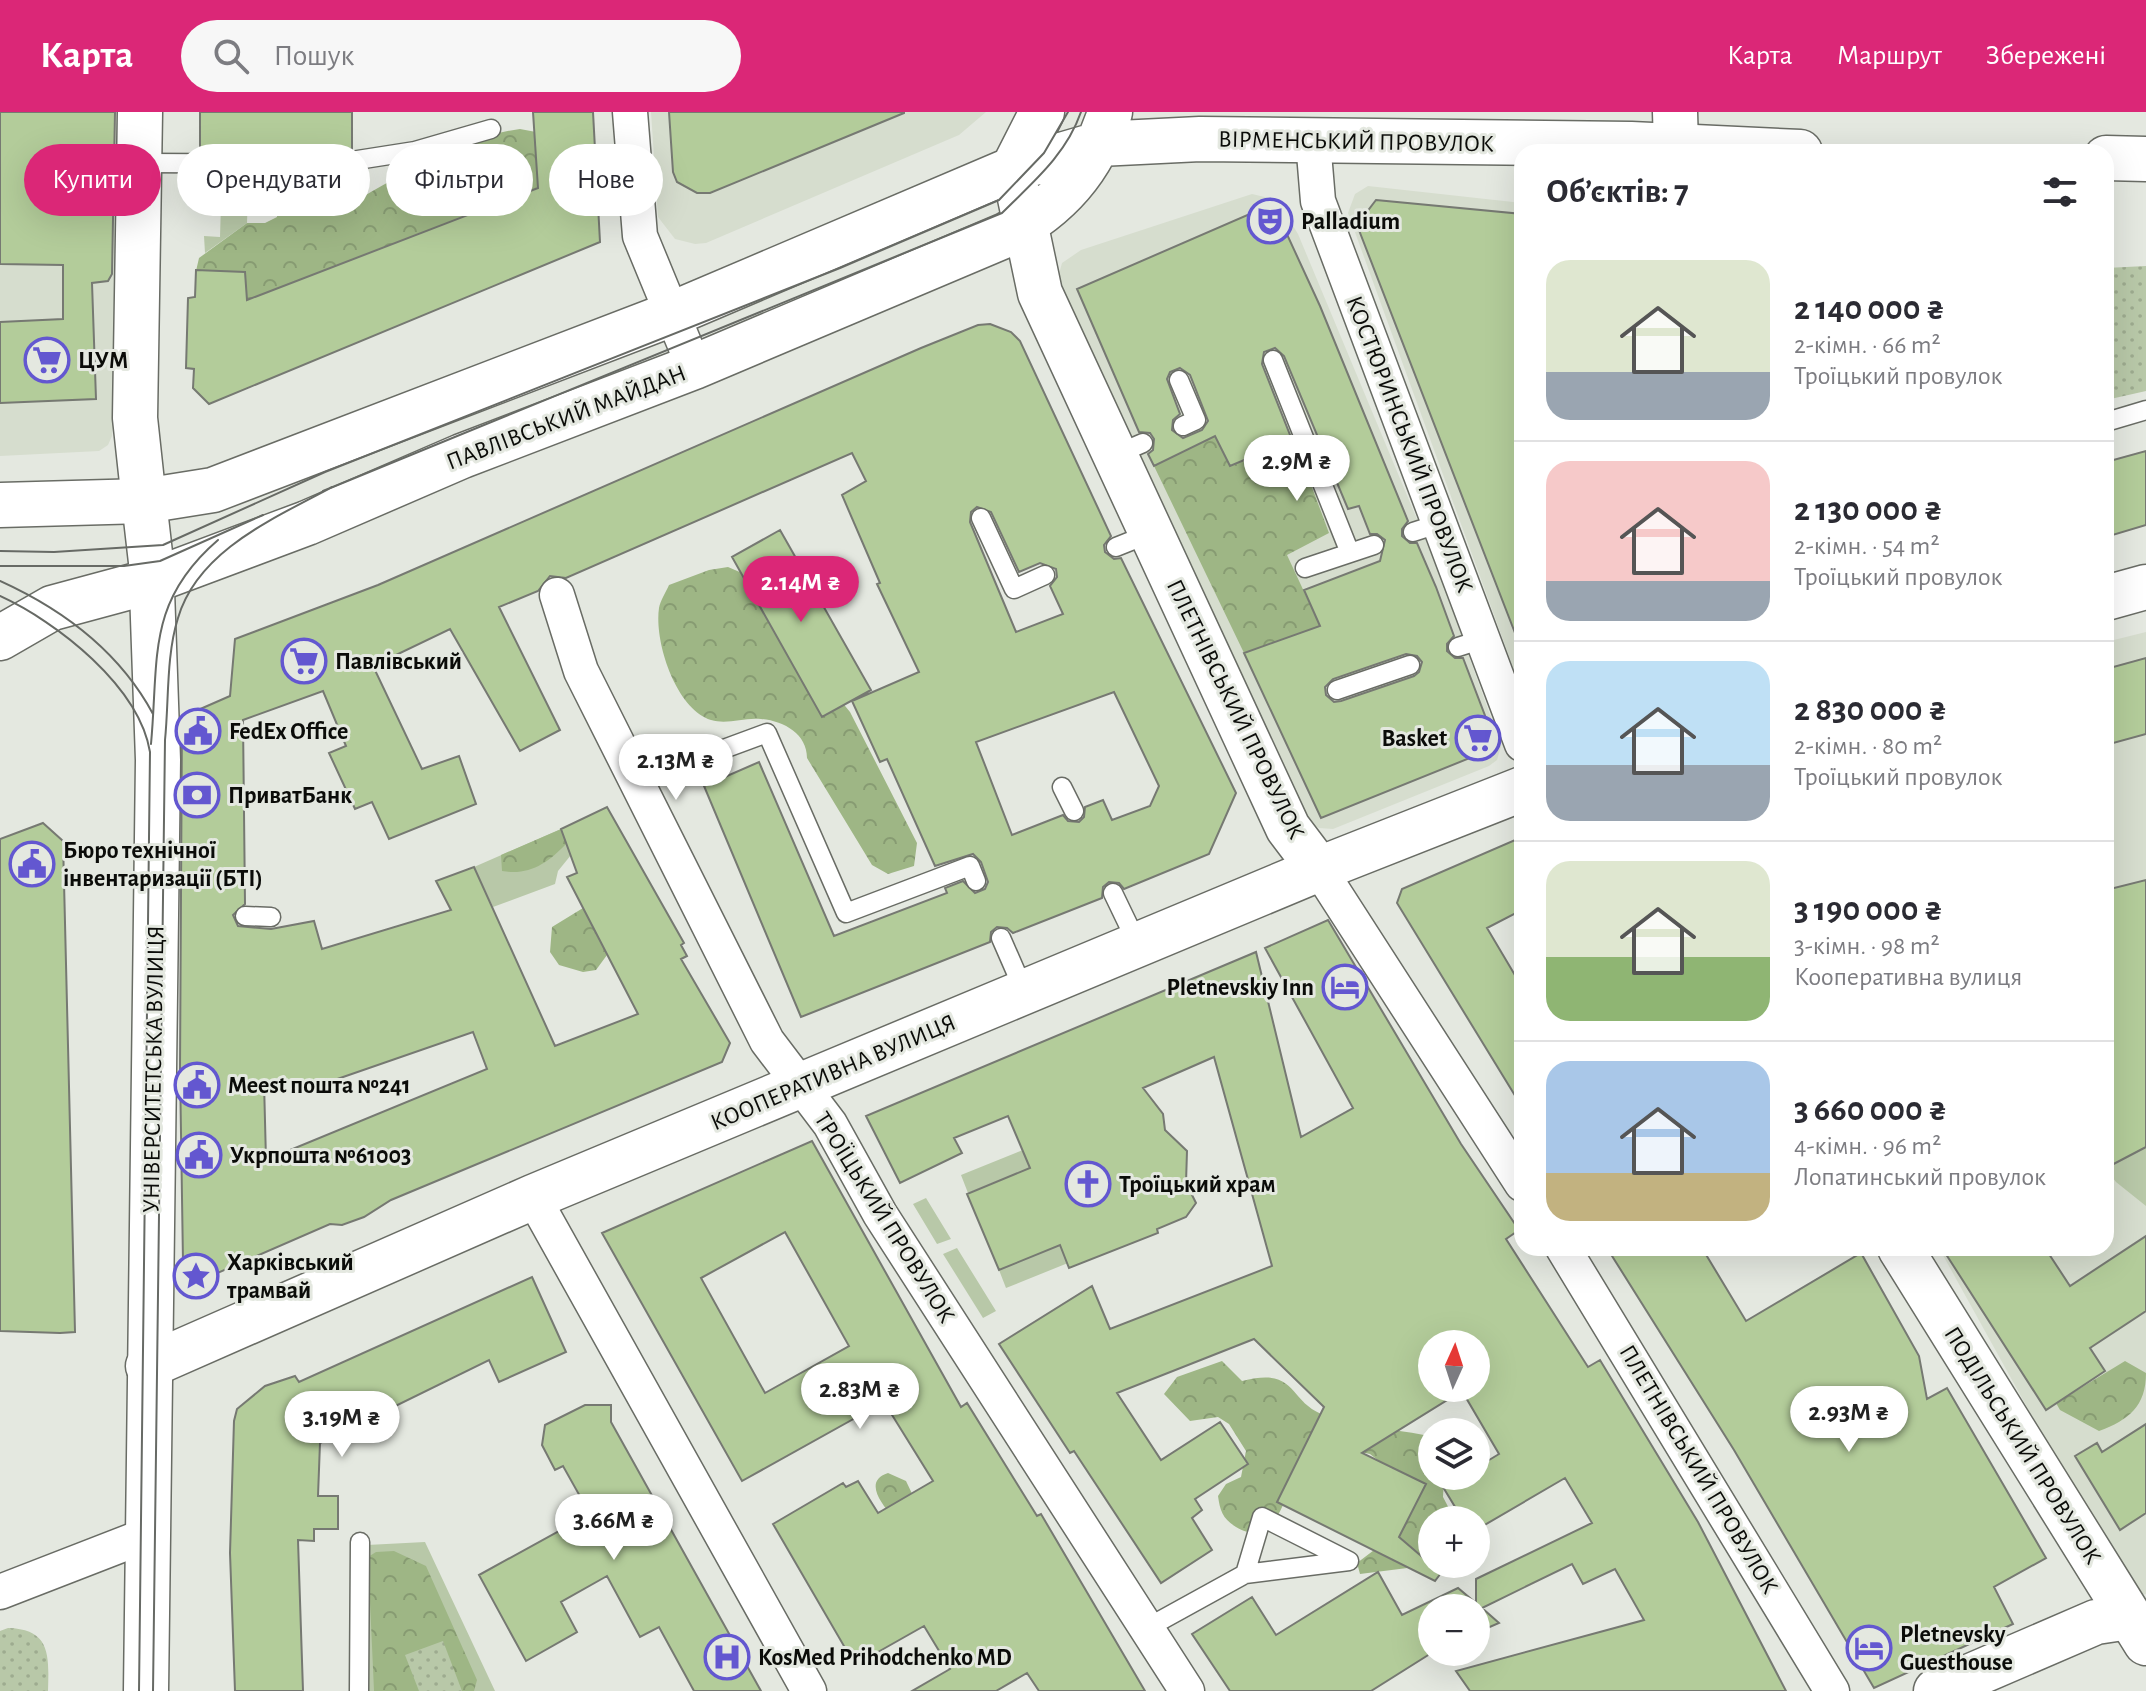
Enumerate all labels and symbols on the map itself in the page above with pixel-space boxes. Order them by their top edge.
street label: ВІРМЕНСЬКИЙ ПРОВУЛОК [1218,128,1494,156]
theatre icon: Palladium [1246,197,1294,245]
place label: Palladium [1301,210,1400,234]
street label: КОСТЮРИНСЬКИЙ ПРОВУЛОК [1341,293,1477,596]
supermarket icon: ЦУМ [23,336,71,384]
place label: ЦУМ [78,349,128,373]
street label: ПАВЛІВСЬКИЙ МАЙДАН [443,361,689,475]
pin: 2.9M ₴ [1232,435,1362,503]
pin: 2.14M ₴ [727,556,875,624]
street label: ПЛЕТНІВСЬКИЙ ПРОВУЛОК [1162,576,1308,843]
supermarket icon: Павлівський [280,637,328,685]
place label: Павлівський [335,650,462,674]
public building icon: FedEx Office [174,707,222,755]
supermarket icon: Basket [1454,714,1502,762]
place label: FedEx Office [229,720,348,744]
place label: Basket [1381,727,1447,751]
pin: 2.13M ₴ [602,734,750,802]
bank icon: ПриватБанк [173,771,221,819]
place label: ПриватБанк [228,784,352,808]
place label: Бюро технічної інвентаризації (БТІ) [63,839,263,891]
public building icon: Бюро технічної інвентаризації (БТІ) [8,840,56,888]
street label: УНІВЕРСИТЕТСЬКА ВУЛИЦЯ [139,925,169,1213]
hotel icon: Pletnevskiy Inn [1321,963,1369,1011]
place label: Pletnevskiy Inn [1166,976,1314,1000]
street label: КООПЕРАТИВНА ВУЛИЦЯ [707,1010,959,1135]
public building icon: Meest пошта №241 [173,1061,221,1109]
place label: Meest пошта №241 [228,1074,411,1098]
street label: ТРОЇЦЬКИЙ ПРОВУЛОК [809,1107,960,1327]
public building icon: Укрпошта №61003 [175,1131,223,1179]
place label: Укрпошта №61003 [230,1144,411,1168]
church icon: Троїцький храм [1064,1160,1112,1208]
place label: Троїцький храм [1119,1173,1276,1197]
place label: Харківський трамвай [226,1251,354,1303]
place icon: Харківський трамвай [172,1252,220,1300]
street label: ПОДІЛЬСЬКИЙ ПРОВУЛОК [1939,1323,2105,1568]
north arrow [1418,1330,1490,1402]
street label: ПЛЕТНІВСЬКИЙ ПРОВУЛОК [1614,1341,1782,1598]
pin: 2.83M ₴ [786,1363,934,1431]
pin: 2.93M ₴ [1775,1386,1923,1454]
pin: 3.19M ₴ [268,1391,416,1459]
pin: 3.66M ₴ [540,1494,688,1562]
place label: Pletnevsky Guesthouse [1900,1623,2013,1675]
hotel icon: Pletnevsky Guesthouse [1845,1624,1893,1672]
hospital icon: KosMed Prihodchenko MD [703,1633,751,1681]
place label: KosMed Prihodchenko MD [758,1646,1012,1670]

